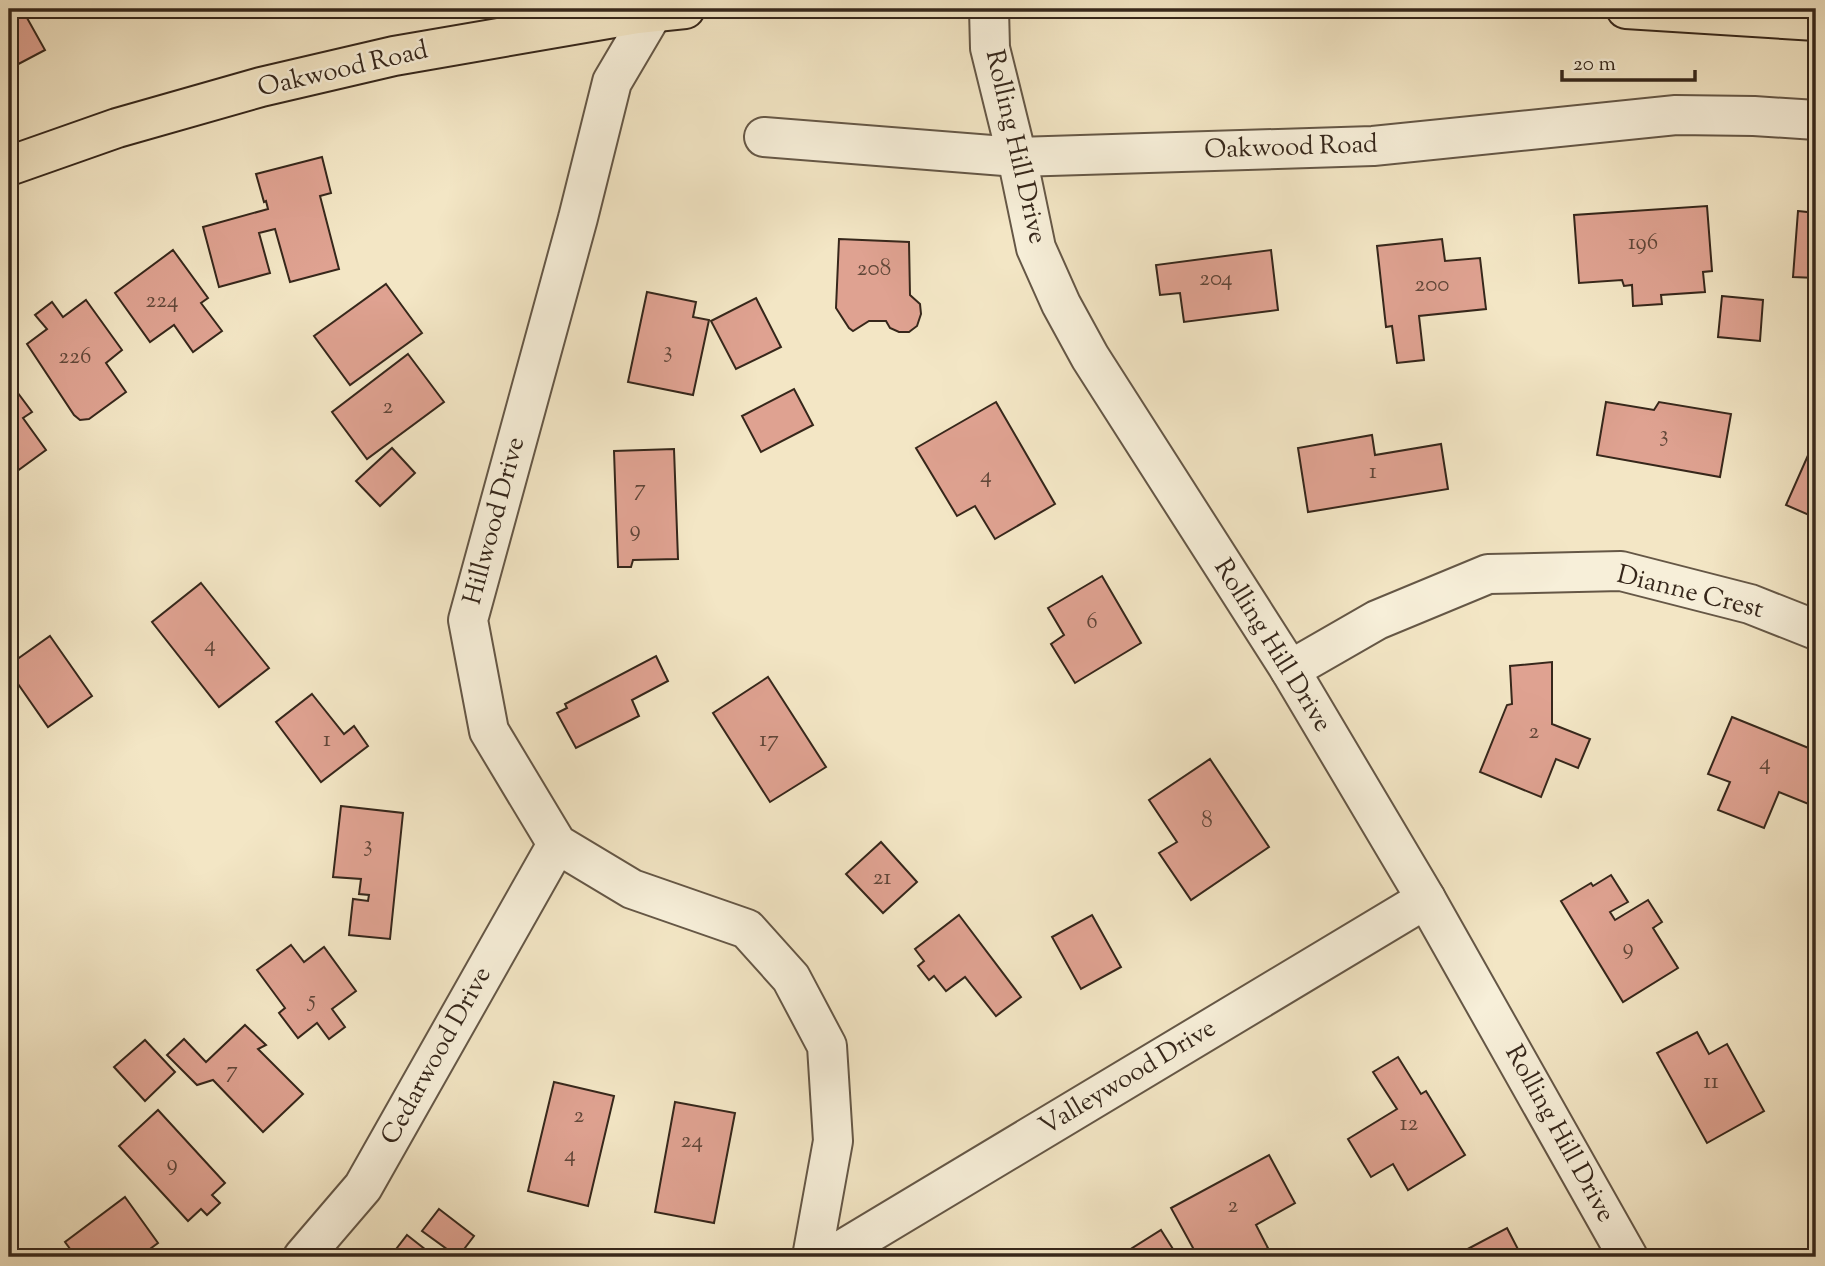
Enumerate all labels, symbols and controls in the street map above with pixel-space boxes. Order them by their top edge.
street label: Oakwood Road [254,32,432,108]
scale bar [1562,38,1696,82]
street label: Rolling Hill Drive [975,46,1055,248]
text: 20 m [1573,50,1616,80]
street label: Oakwood Road [1204,126,1379,170]
house number: 196 [1628,227,1658,260]
house number: 208 [857,253,891,286]
house number: 204 [1199,263,1233,296]
house number: 200 [1414,269,1450,302]
house number: 224 [145,285,179,318]
house number: 3 [663,335,673,368]
house number: 226 [59,341,91,374]
house number: 2 [383,391,394,424]
house number: 3 [1659,419,1669,452]
street label: Hillwood Drive [455,433,535,609]
house number: 1 [1369,456,1377,489]
house number: 4 [980,460,992,493]
house number: 7 [634,473,646,506]
house number: 9 [629,514,641,547]
street label: Rolling Hill Drive [1204,552,1340,740]
street label: Dianne Crest [1613,557,1767,629]
house number: 6 [1086,606,1098,639]
house number: 4 [204,629,216,662]
house number: 2 [1529,716,1540,749]
house number: 1 [323,724,331,757]
house number: 17 [759,724,779,757]
house number: 4 [1759,747,1771,780]
house number: 8 [1201,805,1213,838]
house number: 3 [363,829,373,862]
house number: 21 [873,862,891,895]
house number: 9 [1622,932,1634,965]
street label: Cedarwood Drive [373,960,501,1152]
house number: 5 [306,984,316,1017]
street label: Valleywood Drive [1033,1011,1223,1145]
street label: Rolling Hill Drive [1495,1039,1623,1229]
house number: 7 [226,1055,238,1088]
house number: 11 [1703,1066,1719,1099]
house number: 2 [574,1100,585,1133]
house number: 12 [1400,1108,1419,1141]
house number: 24 [681,1125,703,1158]
house number: 4 [564,1139,576,1172]
house number: 9 [166,1148,178,1181]
house number: 2 [1228,1190,1239,1223]

